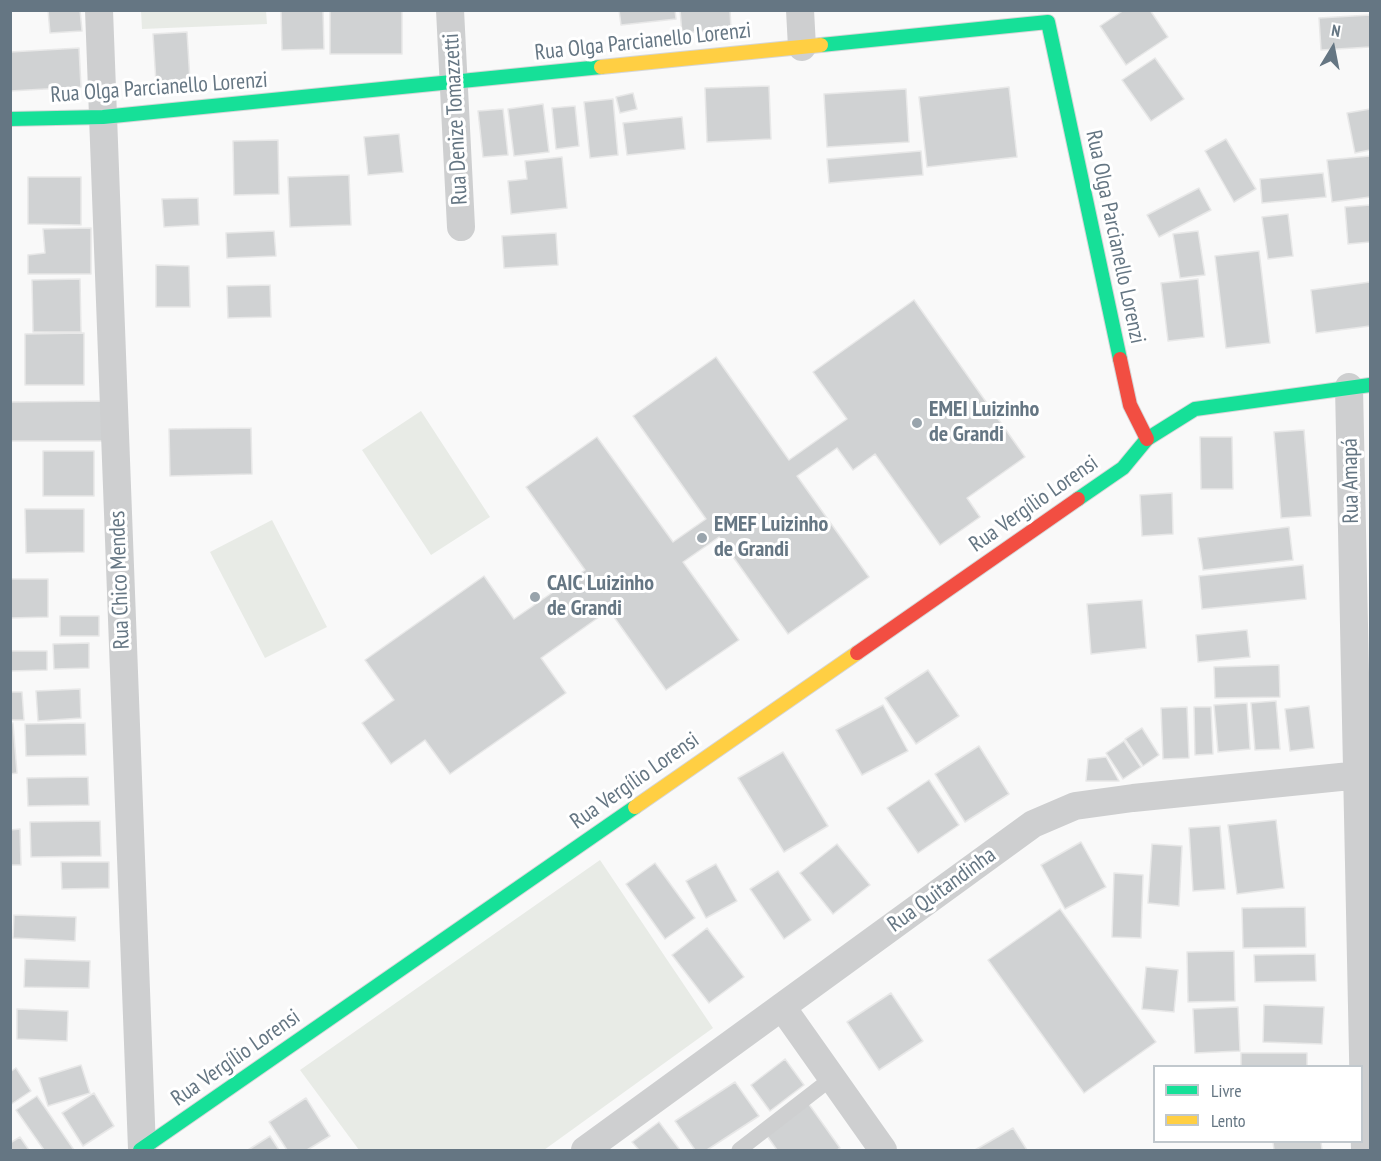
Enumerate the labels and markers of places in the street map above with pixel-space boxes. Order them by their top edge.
place label: EMEI Luizinho de Grandi [929,397,1039,448]
marker: EMEI Luizinho de Grandi [910,416,924,430]
place label: EMEF Luizinho de Grandi [714,512,828,564]
marker: EMEF Luizinho de Grandi [695,531,709,545]
place label: CAIC Luizinho de Grandi [547,571,654,622]
marker: CAIC Luizinho de Grandi [528,590,542,604]

